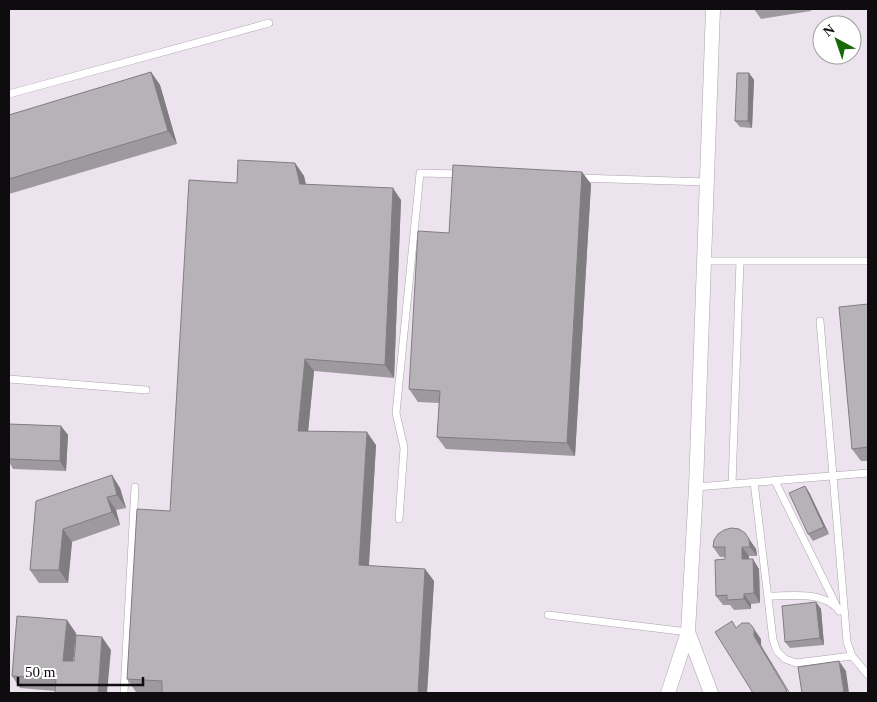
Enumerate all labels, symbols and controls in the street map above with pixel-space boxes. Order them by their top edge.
north arrow [812,15,862,65]
text: N [820,21,838,39]
scale bar [18,654,142,686]
text: 50 m [25,664,56,680]

